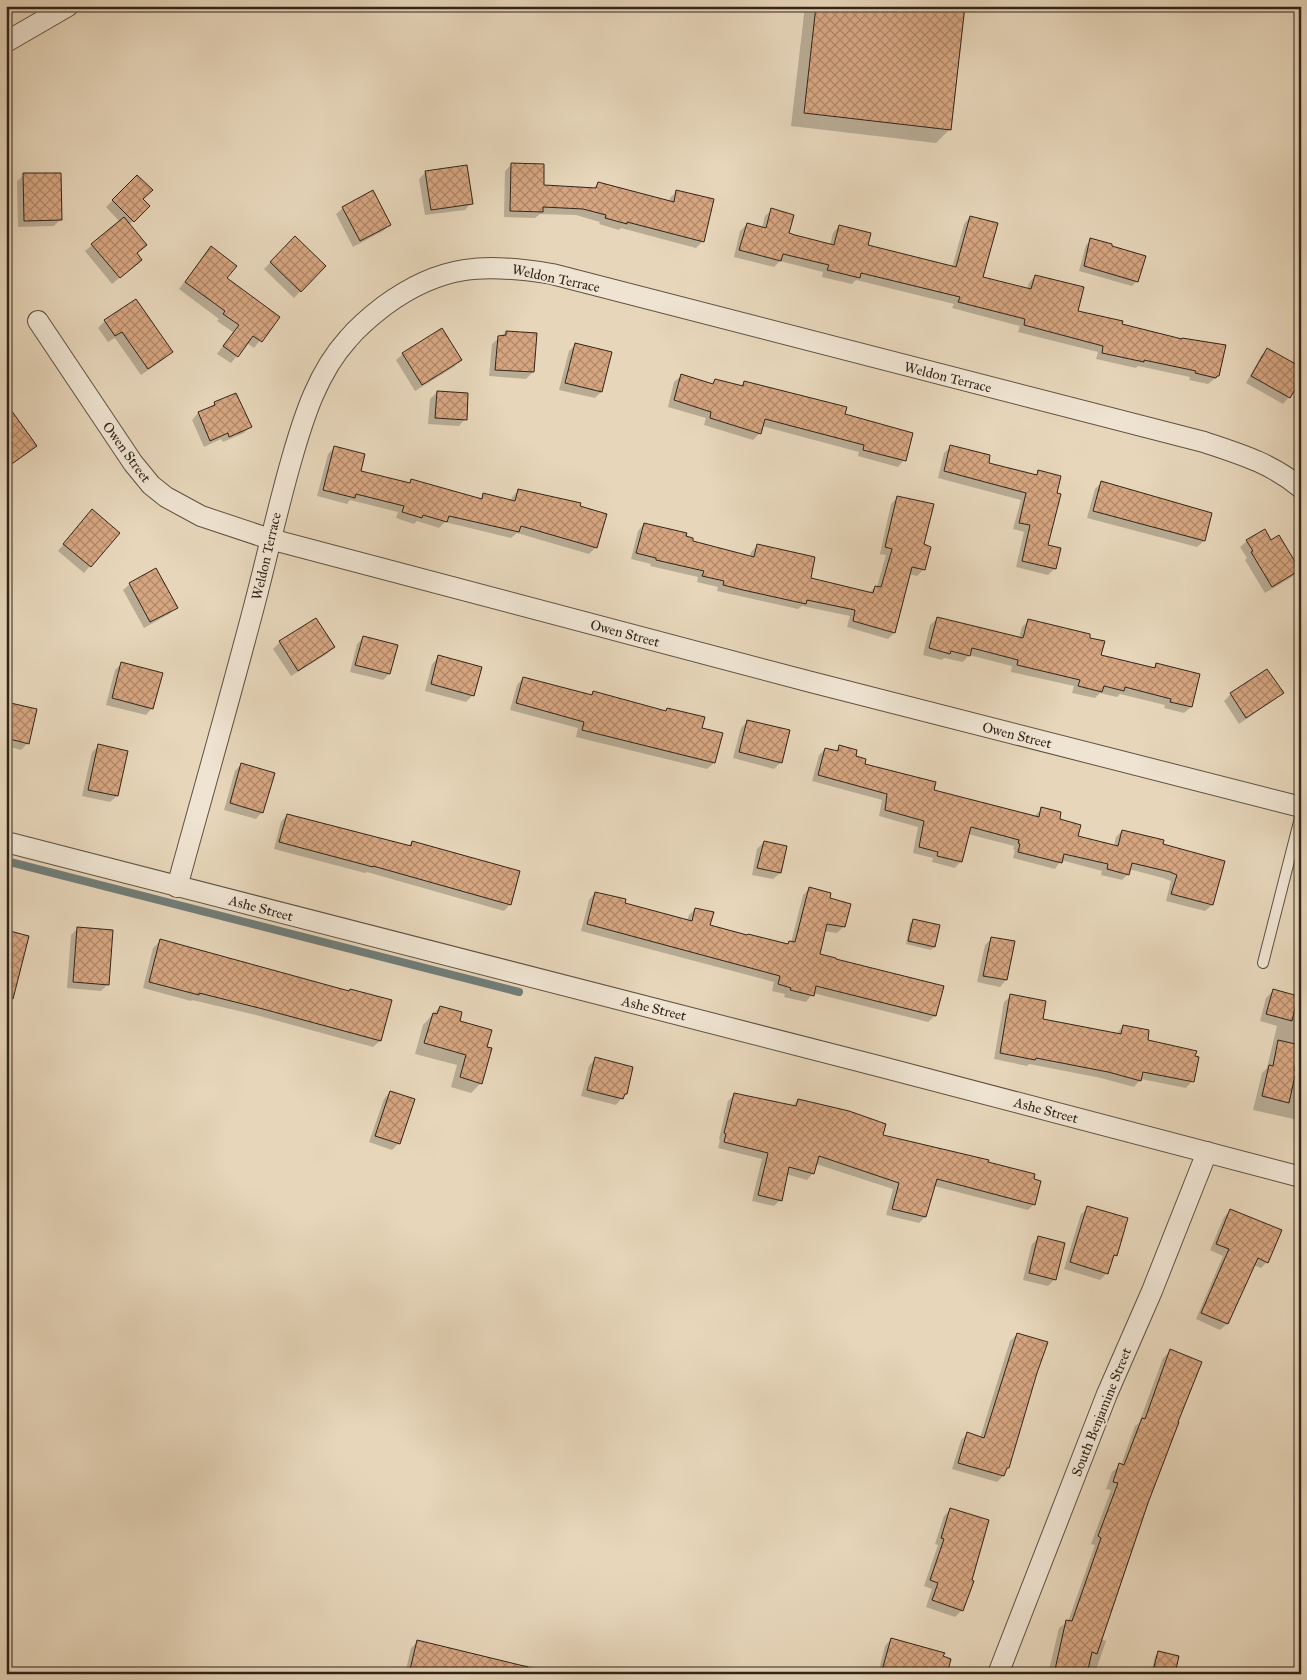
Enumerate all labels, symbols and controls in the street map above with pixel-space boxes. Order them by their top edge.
street label: Weldon Terrace [510,261,602,296]
street label: Weldon Terrace [902,358,994,397]
street label: Owen Street [99,419,154,486]
street label: Weldon Terrace [248,510,285,602]
street label: Owen Street [588,616,661,651]
street label: Owen Street [980,719,1053,752]
street label: Ashe Street [226,891,295,925]
street label: Ashe Street [619,992,688,1025]
street label: Ashe Street [1011,1093,1080,1127]
street label: South Benjamine Street [1068,1345,1135,1479]

